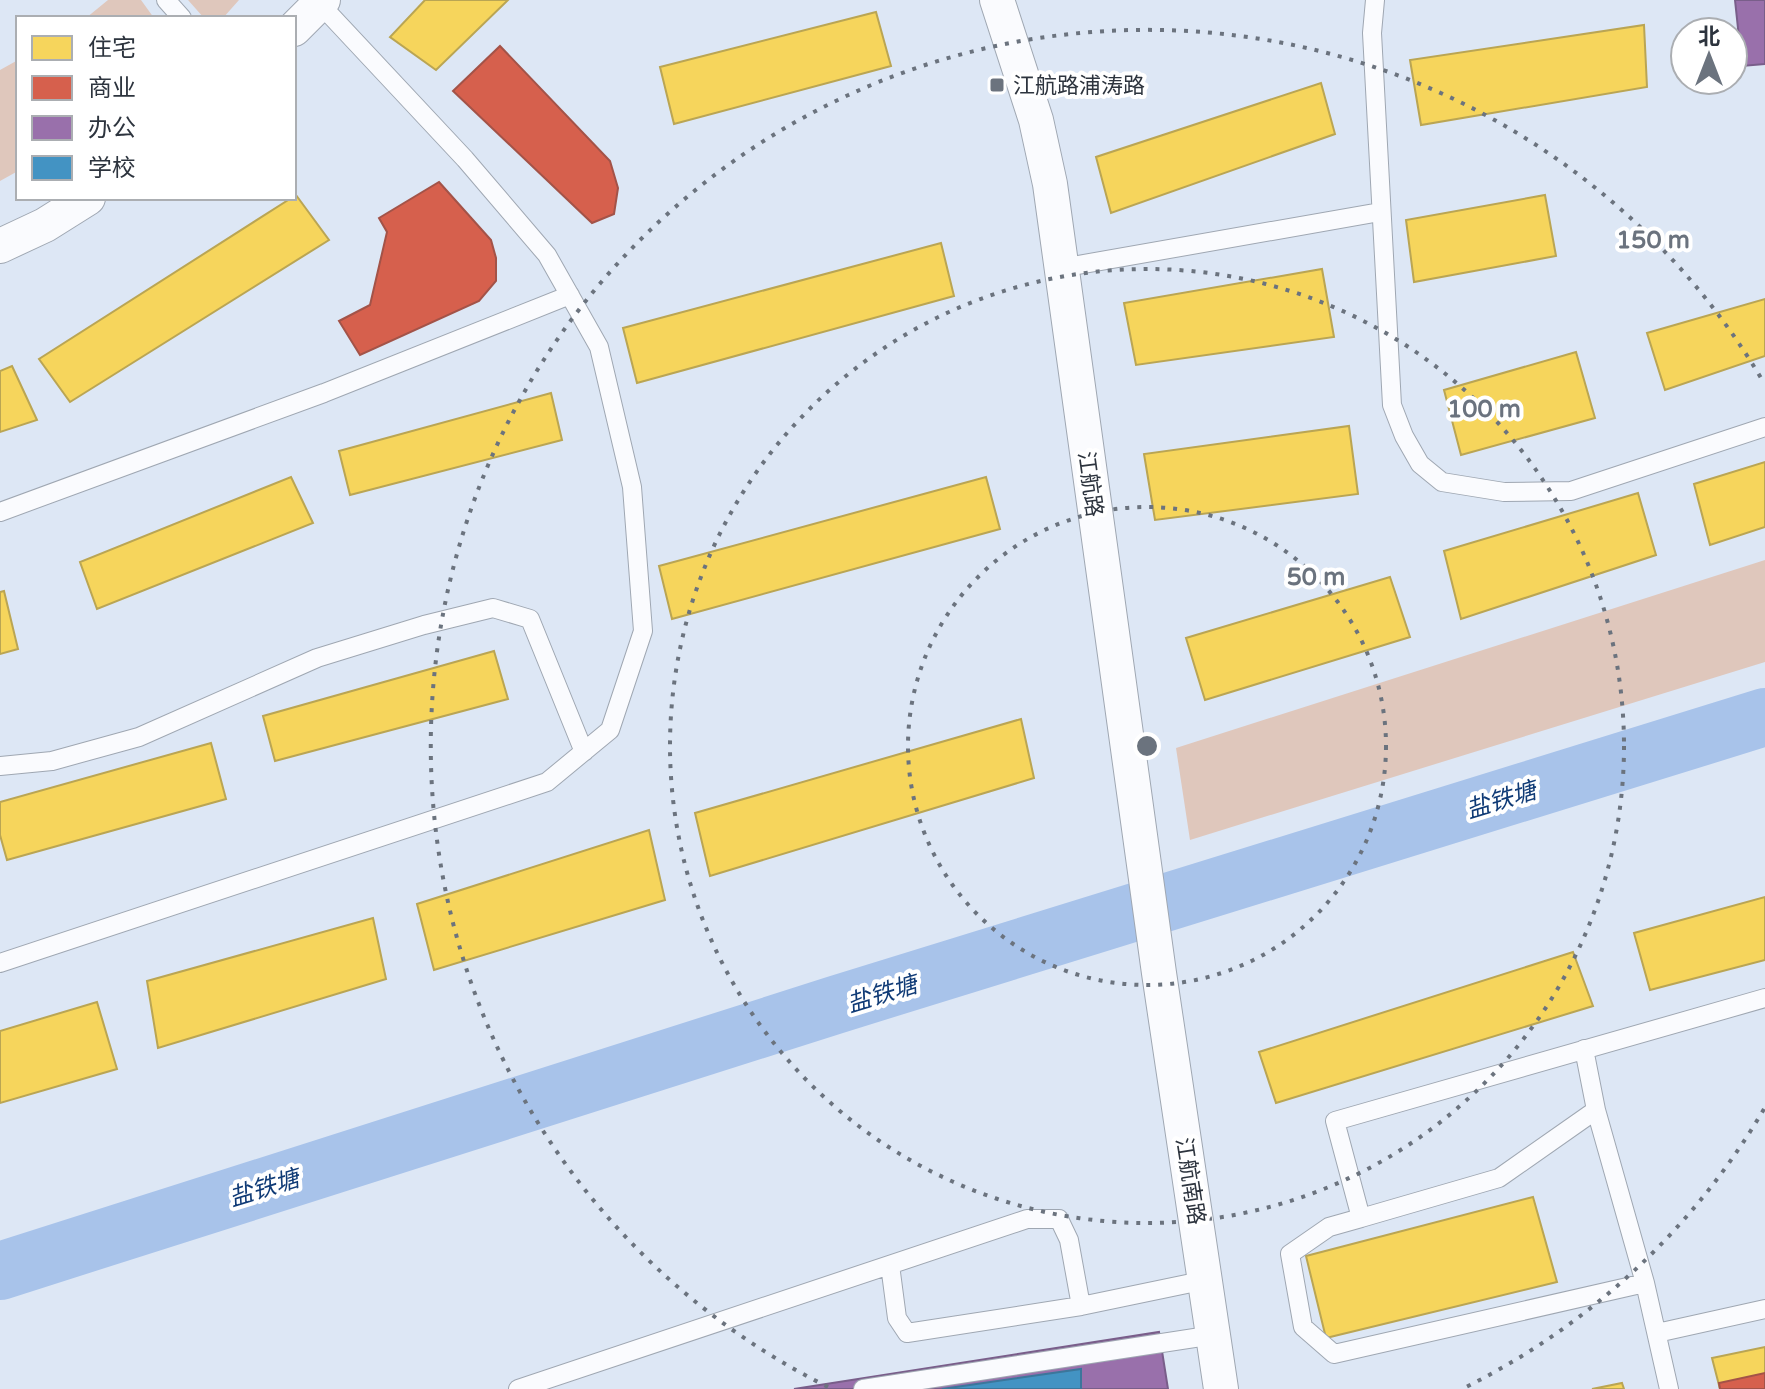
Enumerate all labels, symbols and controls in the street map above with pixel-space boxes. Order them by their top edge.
legend [16,16,296,200]
north arrow [1669,16,1749,96]
text: 北 [1698,24,1720,50]
text: 住宅 [88,34,136,63]
place label: 江航路浦涛路 [1013,73,1145,99]
text: 商业 [88,74,136,103]
marker: 江航路浦涛路 [988,76,1006,94]
text: 办公 [88,114,136,143]
text: 学校 [88,154,136,183]
text: 150 m [1616,226,1690,255]
text: 100 m [1447,395,1521,424]
street label: 江航路 [1073,450,1107,519]
text: 50 m [1287,563,1345,592]
centre of rings [1133,732,1161,760]
water label: 盐铁塘 [1462,775,1544,825]
water label: 盐铁塘 [843,969,925,1019]
street label: 江航南路 [1170,1136,1210,1227]
water label: 盐铁塘 [225,1163,307,1213]

